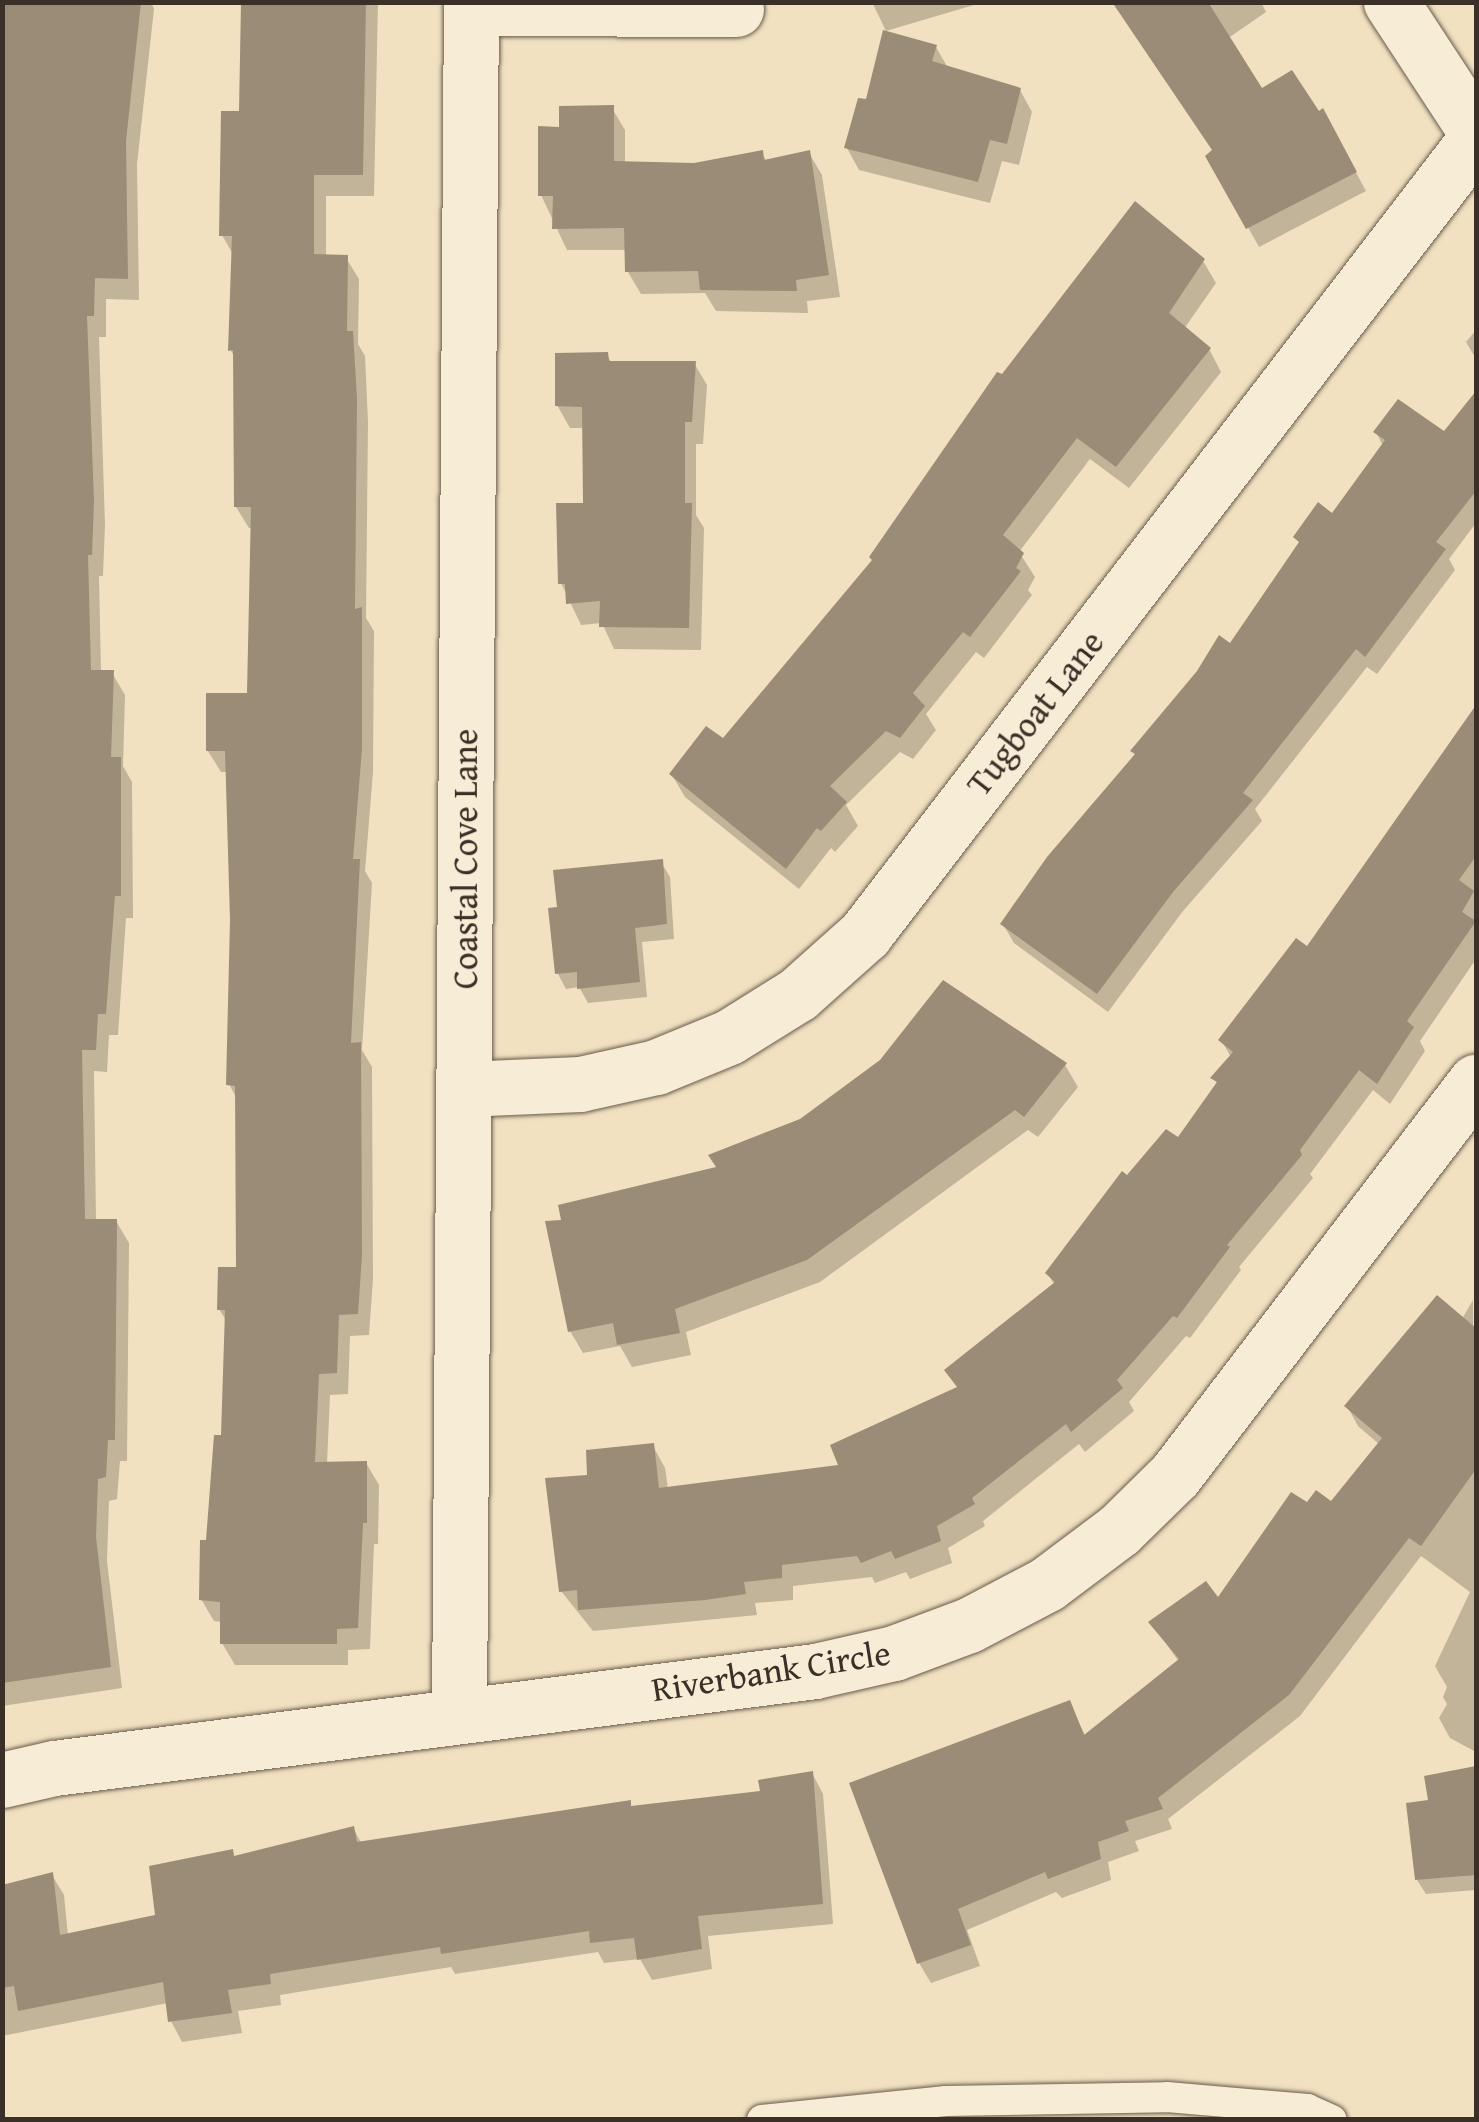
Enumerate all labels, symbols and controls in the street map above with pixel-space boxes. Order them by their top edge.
street label: Tugboat Lane [957,622,1113,804]
street label: Coastal Cove Lane [444,729,486,989]
street label: Riverbank Circle [649,1631,893,1711]

